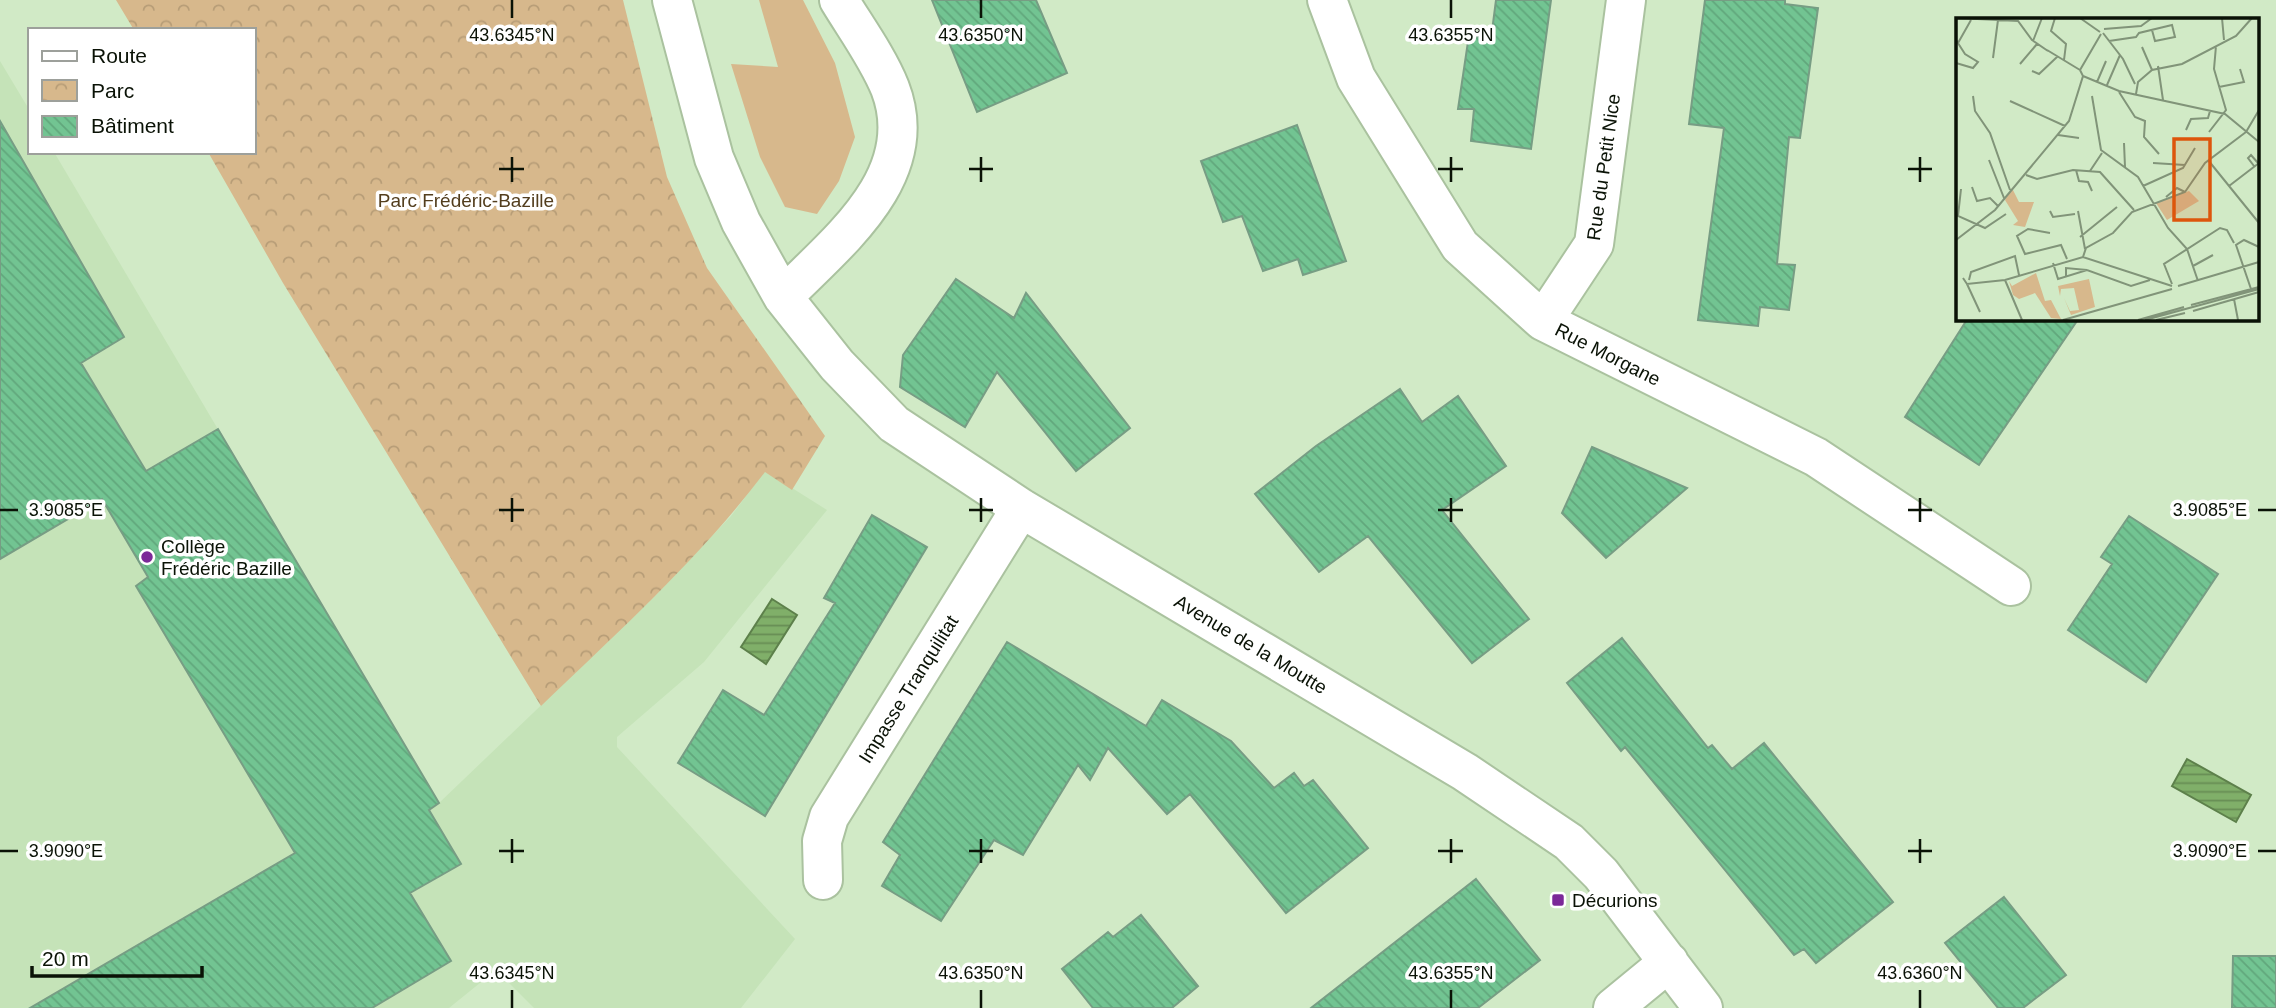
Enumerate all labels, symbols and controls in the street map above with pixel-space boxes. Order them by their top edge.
inset map [1956,18,2258,320]
text: 43.6345°N [469,25,555,45]
text: 43.6350°N [938,25,1024,45]
text: 43.6355°N [1408,25,1494,45]
legend [28,28,256,154]
text: Route [91,44,147,67]
text: Parc [91,79,134,102]
street label: Rue du Petit Nice [1583,92,1624,242]
text: Bâtiment [91,114,174,137]
park label: Parc Frédéric-Bazille [378,190,554,211]
street label: Rue Morgane [1552,319,1664,390]
text: 3.9085°E [29,500,103,520]
text: 3.9085°E [2173,500,2247,520]
place label: Collège Frédéric Bazille [161,536,292,579]
marker: Collège Frédéric Bazille [139,549,155,565]
street label: Avenue de la Moutte [1171,591,1331,698]
street label: Impasse Tranquilitat [854,611,963,767]
text: 3.9090°E [29,841,103,861]
text: 3.9090°E [2173,841,2247,861]
place label: Décurions [1572,890,1658,911]
marker: Décurions [1550,892,1566,908]
scale bar [32,934,201,978]
text: 20 m [42,947,89,970]
text: 43.6345°N [469,963,555,983]
text: 43.6350°N [938,963,1024,983]
text: 43.6355°N [1408,963,1494,983]
text: 43.6360°N [1877,963,1963,983]

